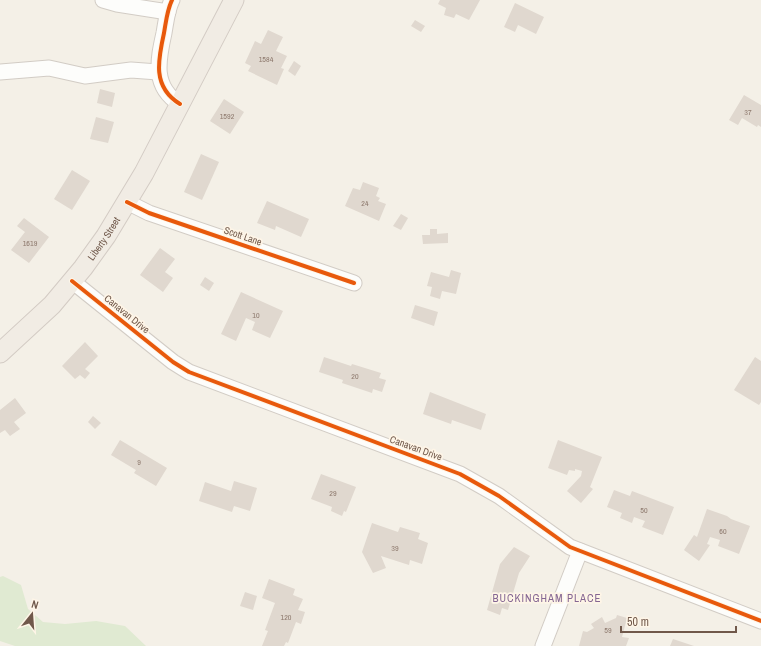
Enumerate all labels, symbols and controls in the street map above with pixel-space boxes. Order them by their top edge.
house number: 1584 [259,54,274,64]
house number: 37 [744,107,752,117]
house number: 1592 [220,111,235,121]
house number: 24 [361,198,369,208]
street label: Liberty Street [84,214,123,263]
street label: Scott Lane [222,223,264,249]
house number: 1619 [23,238,38,248]
street label: Canavan Drive [102,292,153,337]
house number: 10 [252,310,260,320]
house number: 20 [351,371,359,381]
street label: Canavan Drive [388,433,444,464]
house number: 9 [137,457,141,467]
house number: 29 [329,488,337,498]
house number: 50 [640,505,648,515]
house number: 60 [719,526,727,536]
house number: 39 [391,543,399,553]
district label: BUCKINGHAM PLACE [492,591,602,605]
north arrow [12,594,52,634]
text: N [30,597,40,612]
scale bar [621,608,736,634]
house number: 120 [281,612,292,622]
text: 50 m [627,614,649,630]
house number: 59 [604,625,612,635]

